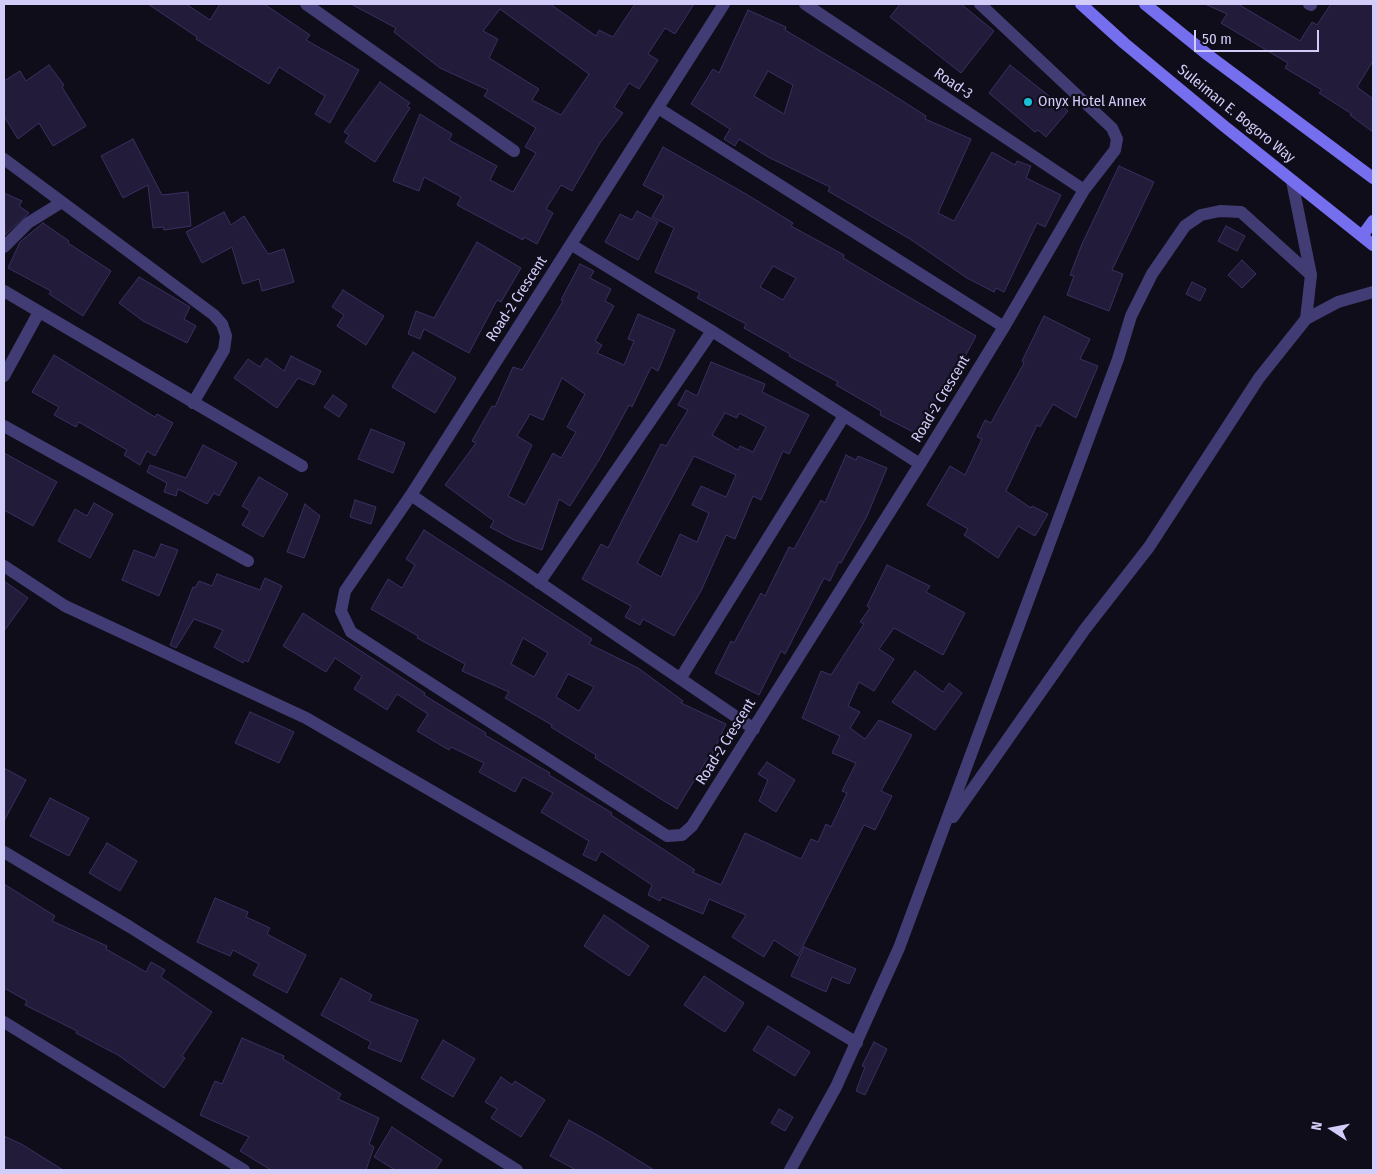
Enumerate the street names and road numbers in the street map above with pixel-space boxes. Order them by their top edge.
street label: Suleiman E. Bogoro Way [1174,61,1298,167]
street label: Road-3 [930,65,976,103]
street label: Road-2 Crescent [483,253,551,345]
street label: Road-2 Crescent [908,352,974,446]
street label: Road-2 Crescent [692,696,760,788]

